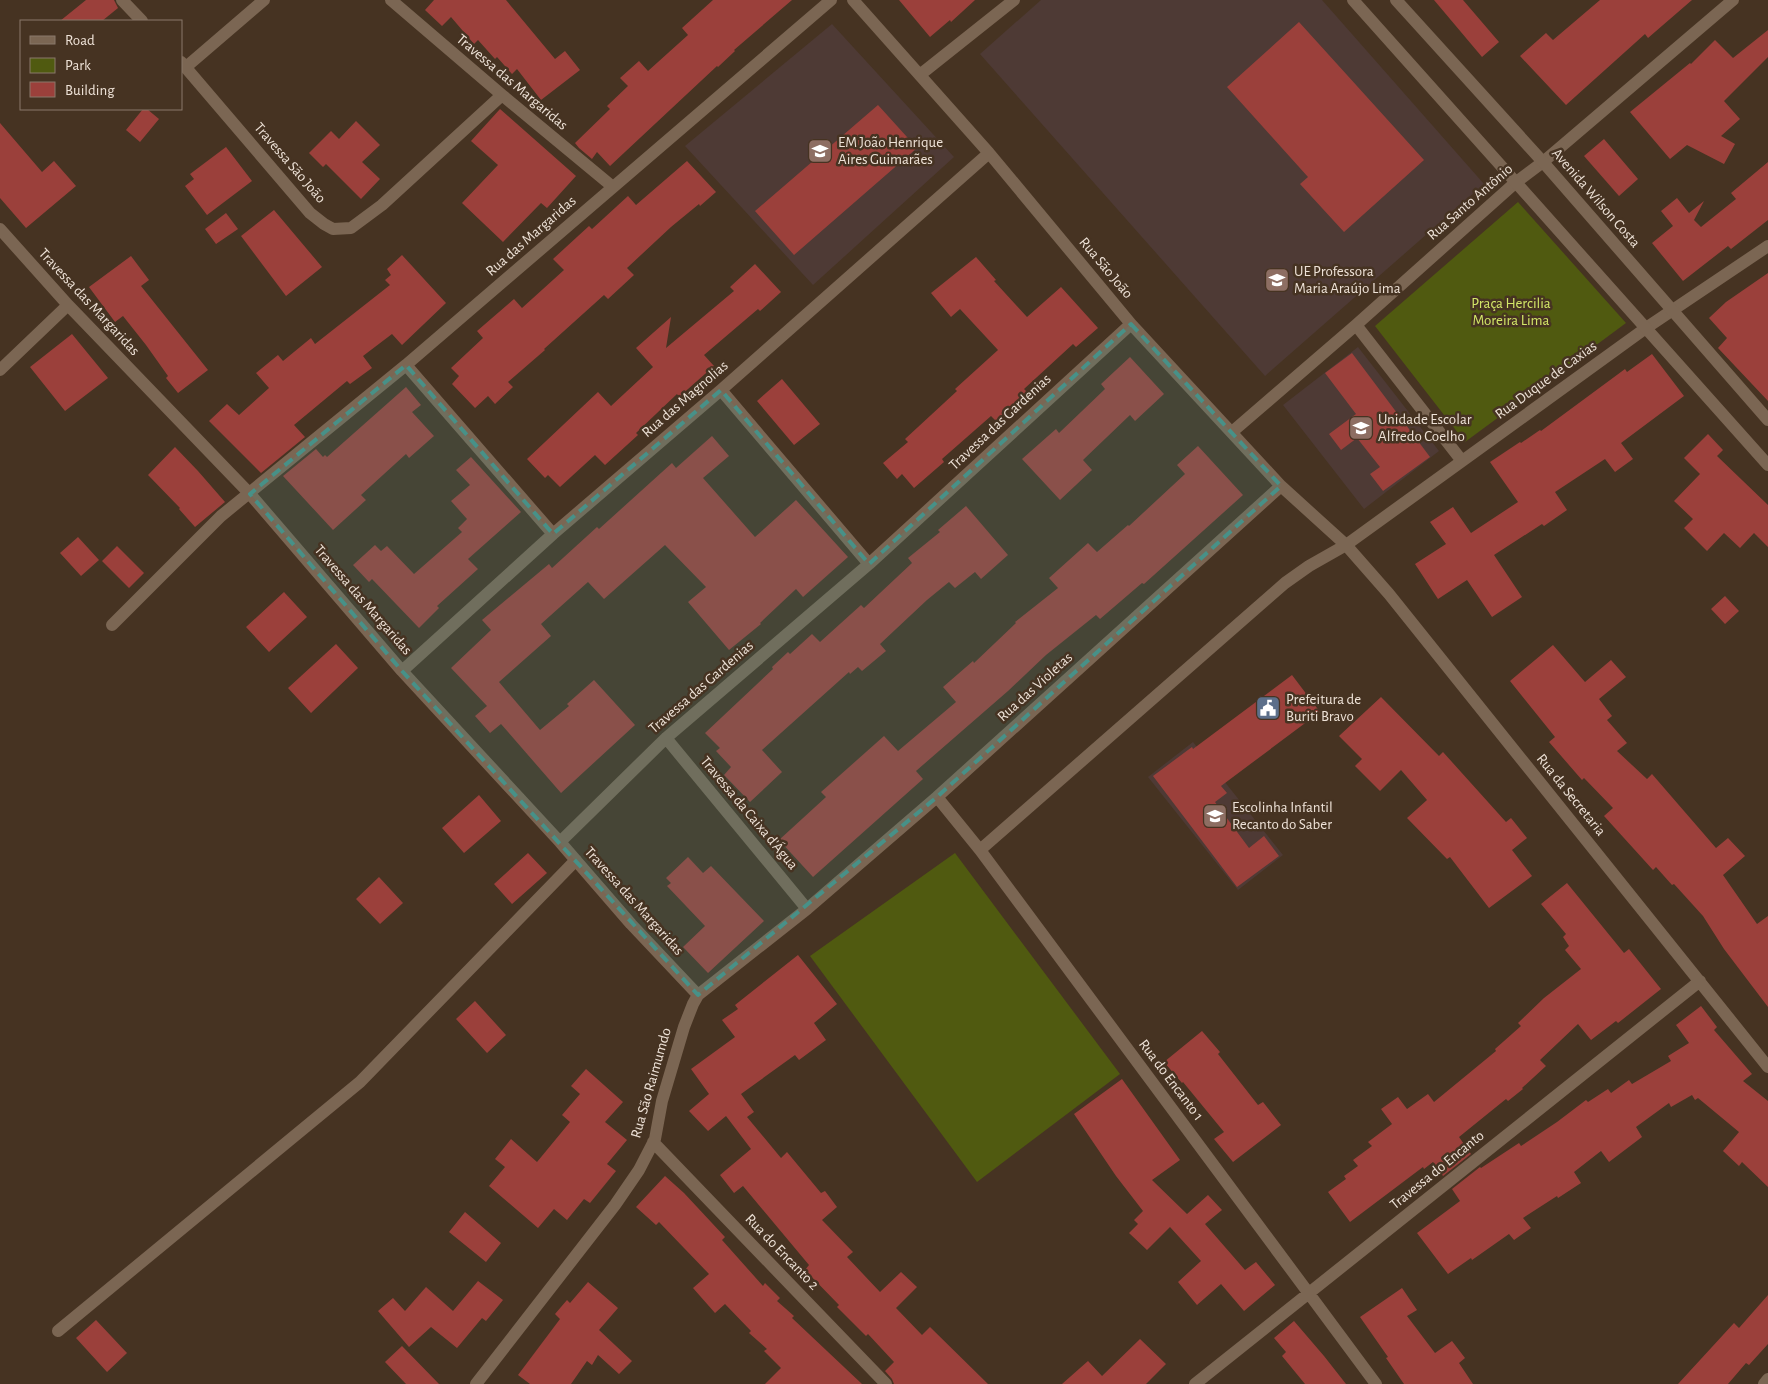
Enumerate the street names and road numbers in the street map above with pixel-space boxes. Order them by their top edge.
street label: Travessa das Margaridas [454,31,570,133]
street label: Travessa São João [251,120,329,206]
street label: Avenida Wilson Costa [1549,146,1643,250]
street label: Rua Santo Antônio [1424,161,1516,243]
street label: Rua das Margaridas [483,193,579,279]
street label: Rua São João [1076,235,1136,301]
street label: Travessa das Margaridas [36,246,142,358]
street label: Rua Duque de Caxias [1492,338,1600,422]
street label: Rua das Magnolias [639,358,731,440]
street label: Travessa das Gardenias [946,371,1054,473]
street label: Travessa das Margaridas [311,542,415,658]
street label: Travessa das Gardenias [646,638,756,736]
street label: Rua das Violetas [995,650,1075,724]
street label: Rua da Secretaria [1534,751,1608,839]
street label: Travessa da Caixa d'Água [697,752,802,872]
street label: Travessa das Margaridas [582,844,686,958]
street label: Rua São Raimumdo [628,1026,674,1140]
street label: Rua do Encanto 1 [1136,1037,1206,1123]
street label: Travessa do Encanto [1387,1128,1487,1212]
street label: Rua do Encanto 2 [742,1211,822,1293]

